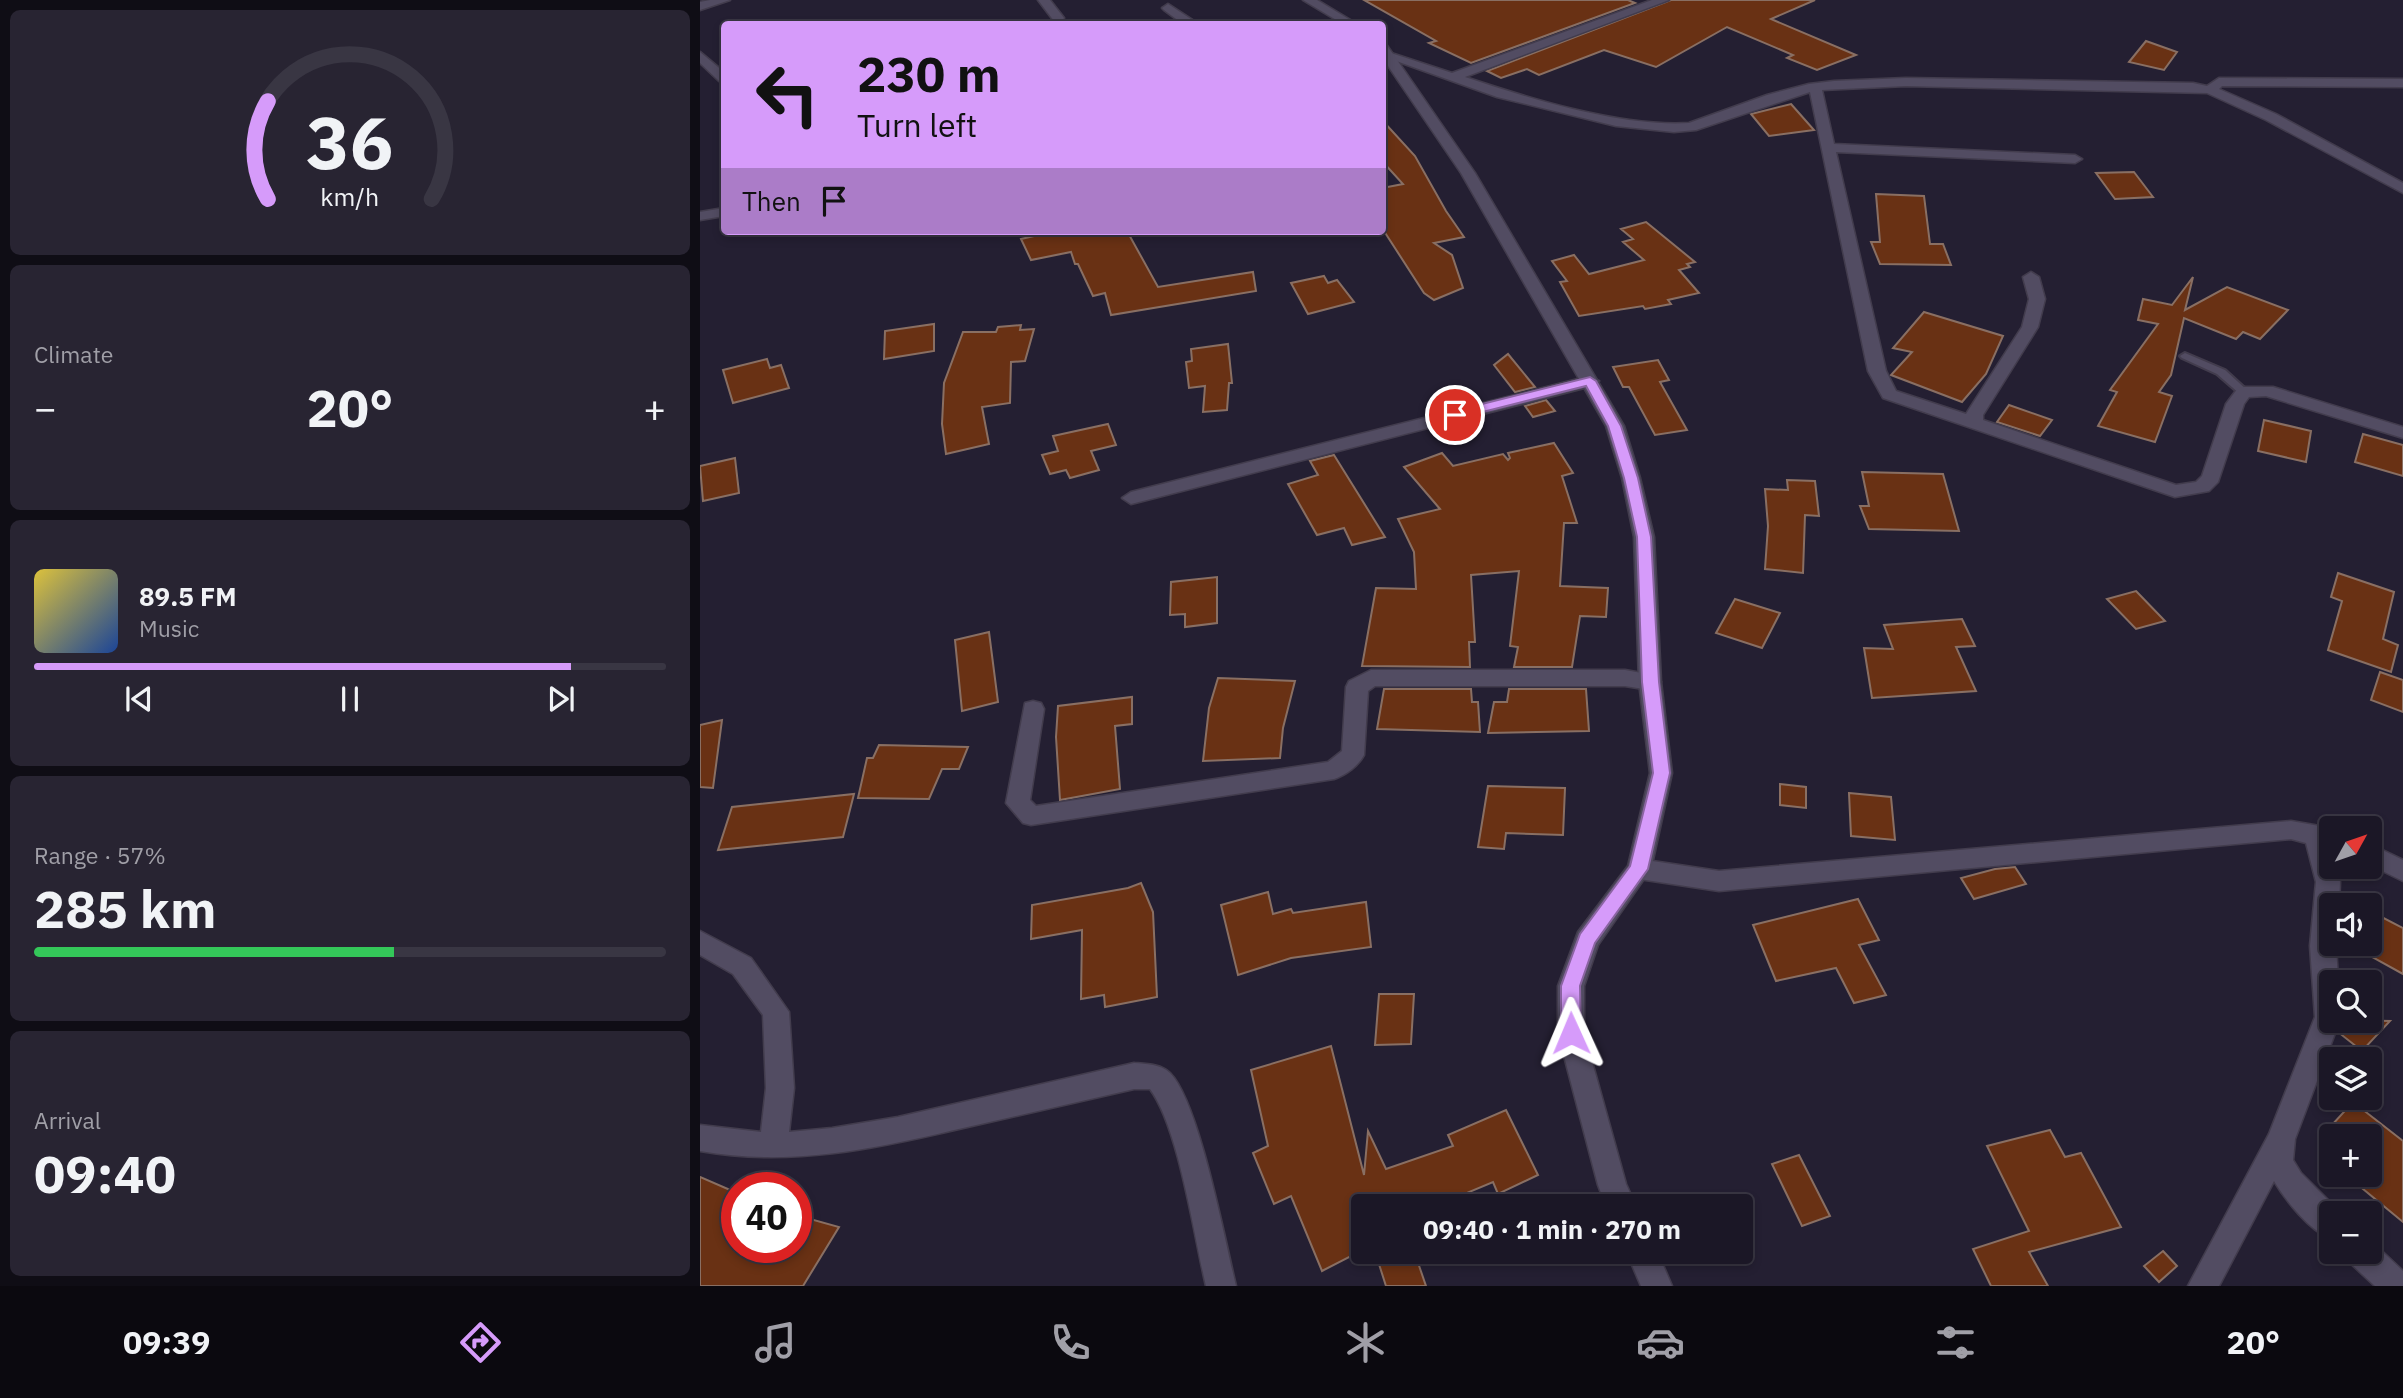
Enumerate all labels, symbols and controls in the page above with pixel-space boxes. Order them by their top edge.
text: 230 m [857,42,1001,105]
icon: left [742,49,833,140]
text: 36 [306,94,394,189]
text: Turn left [857,104,977,146]
text: km/h [321,179,379,212]
icon: arrive [815,182,853,220]
text: Then [742,184,801,218]
text: Climate [34,339,113,369]
text: 20° [307,374,393,441]
text: − [34,383,57,432]
text: + [643,383,666,432]
pin [1425,385,1485,445]
icon: arrive [1436,396,1474,434]
text: 89.5 FM [139,579,237,613]
text: Music [139,613,199,643]
icon: previous [120,680,158,718]
icon: pause [331,680,369,718]
icon: next [542,680,580,718]
north arrow [2319,816,2382,878]
map controls [2319,816,2382,1264]
text: Range · 57% [34,840,166,870]
text: 285 km [34,875,216,942]
button: sound [2319,893,2382,956]
button: search [2319,970,2382,1033]
position arrow [1534,996,1608,1070]
button: layers [2319,1047,2382,1110]
text: Arrival [34,1105,101,1135]
button: + [2319,1124,2382,1187]
text: 09:40 [34,1140,176,1207]
speed limit sign: 40 [721,1172,812,1263]
button: − [2319,1201,2382,1264]
text: 09:40 · 1 min · 270 m [1423,1212,1681,1246]
icon: directions [456,1318,505,1367]
icon: music [751,1318,800,1367]
icon: phone [1046,1318,1095,1367]
icon: climate [1341,1318,1390,1367]
icon: car [1636,1318,1685,1367]
icon: filters [1931,1318,1980,1367]
text: 09:39 [123,1321,210,1363]
text: 20° [2226,1321,2280,1363]

